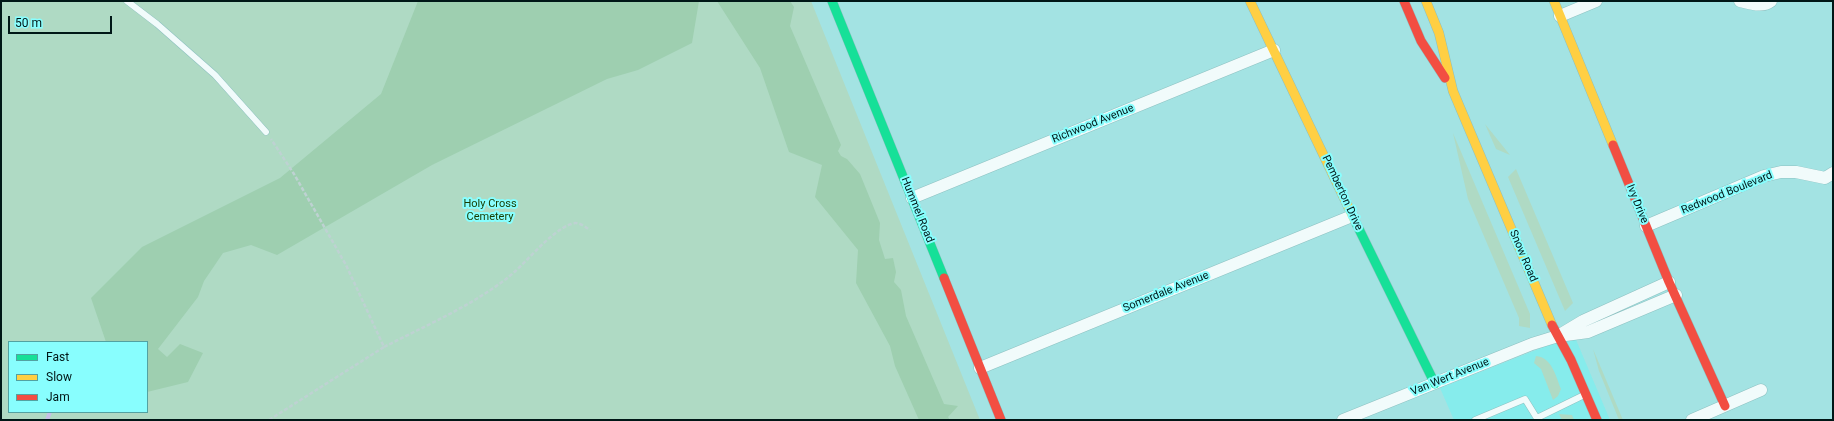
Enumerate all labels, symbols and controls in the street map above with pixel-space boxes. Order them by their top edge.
scale bar [10,8,114,34]
text: 50 m [15,16,42,30]
street label: Richwood Avenue [1050,102,1136,146]
street label: Pemberton Drive [1319,153,1365,233]
street label: Redwood Boulevard [1679,169,1775,217]
street label: Hummel Road [898,175,936,245]
street label: Ivy Drive [1623,183,1651,225]
park label: Holy Cross Cemetery [463,197,517,223]
street label: Snow Road [1506,228,1540,284]
street label: Somerdale Avenue [1121,269,1211,315]
legend [8,341,148,413]
text: Fast [46,350,69,364]
street label: Van Wert Avenue [1409,355,1491,399]
text: Slow [46,370,72,384]
text: Jam [46,390,70,404]

